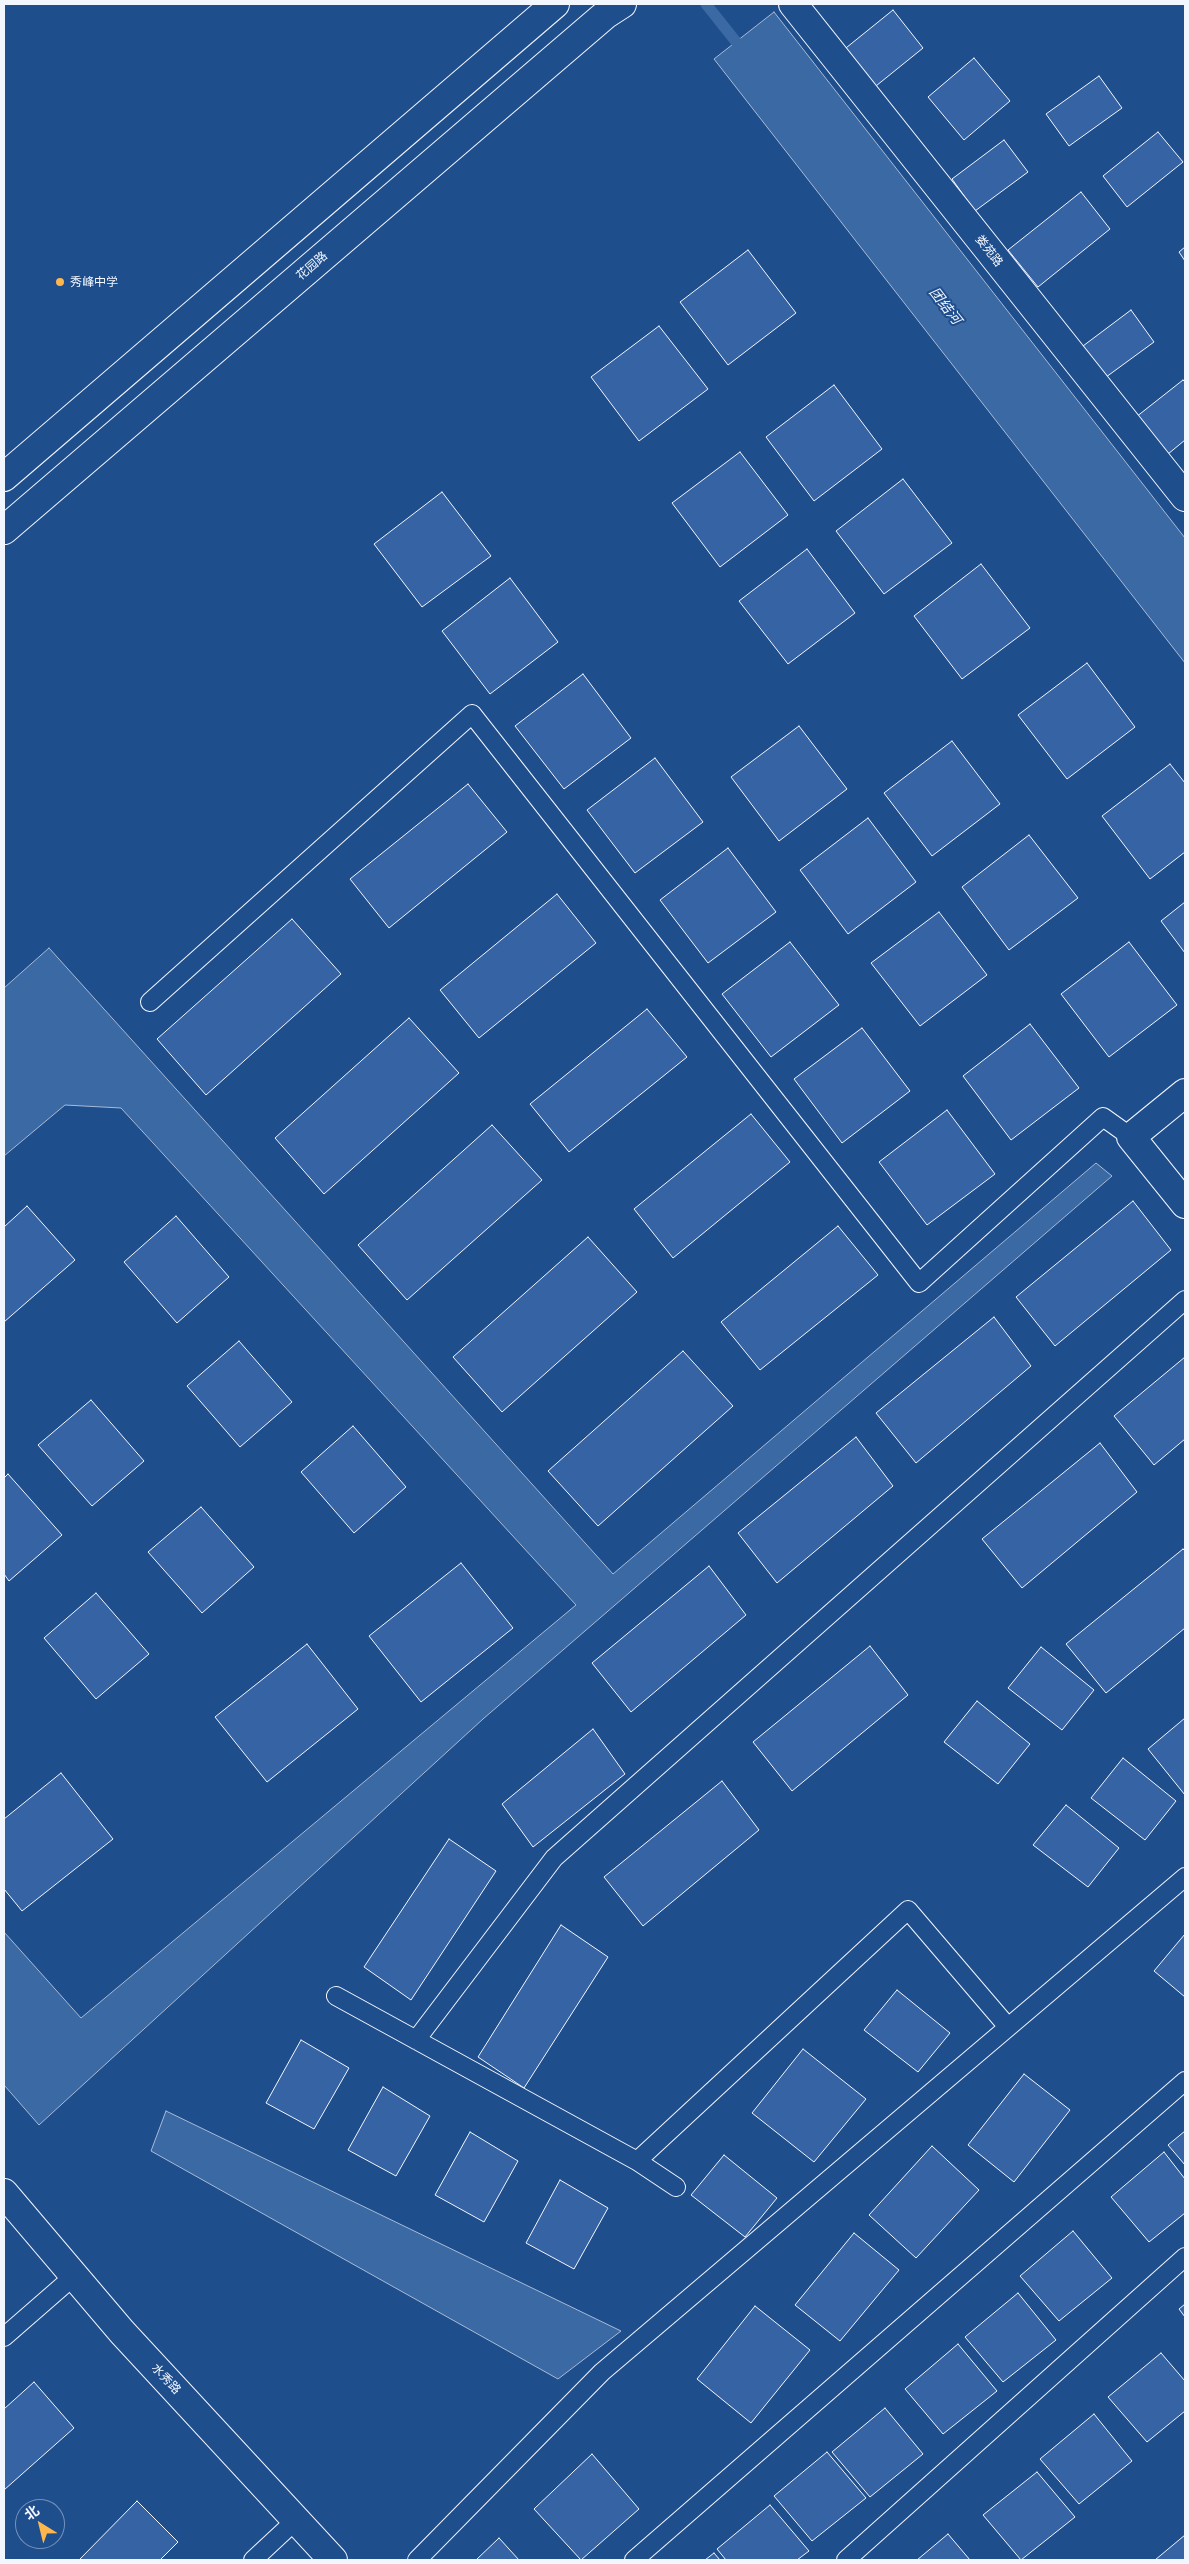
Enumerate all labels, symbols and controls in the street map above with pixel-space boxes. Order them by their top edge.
street label: 娄苑路 [972,232,1006,270]
street label: 花园路 [294,249,330,283]
place label: 秀峰中学 [70,275,118,289]
marker: 秀峰中学 [54,276,66,288]
water label: 团结河 [925,284,965,328]
street label: 水秀路 [148,2361,184,2397]
north arrow [15,2499,65,2549]
text: 北 [21,2502,42,2523]

